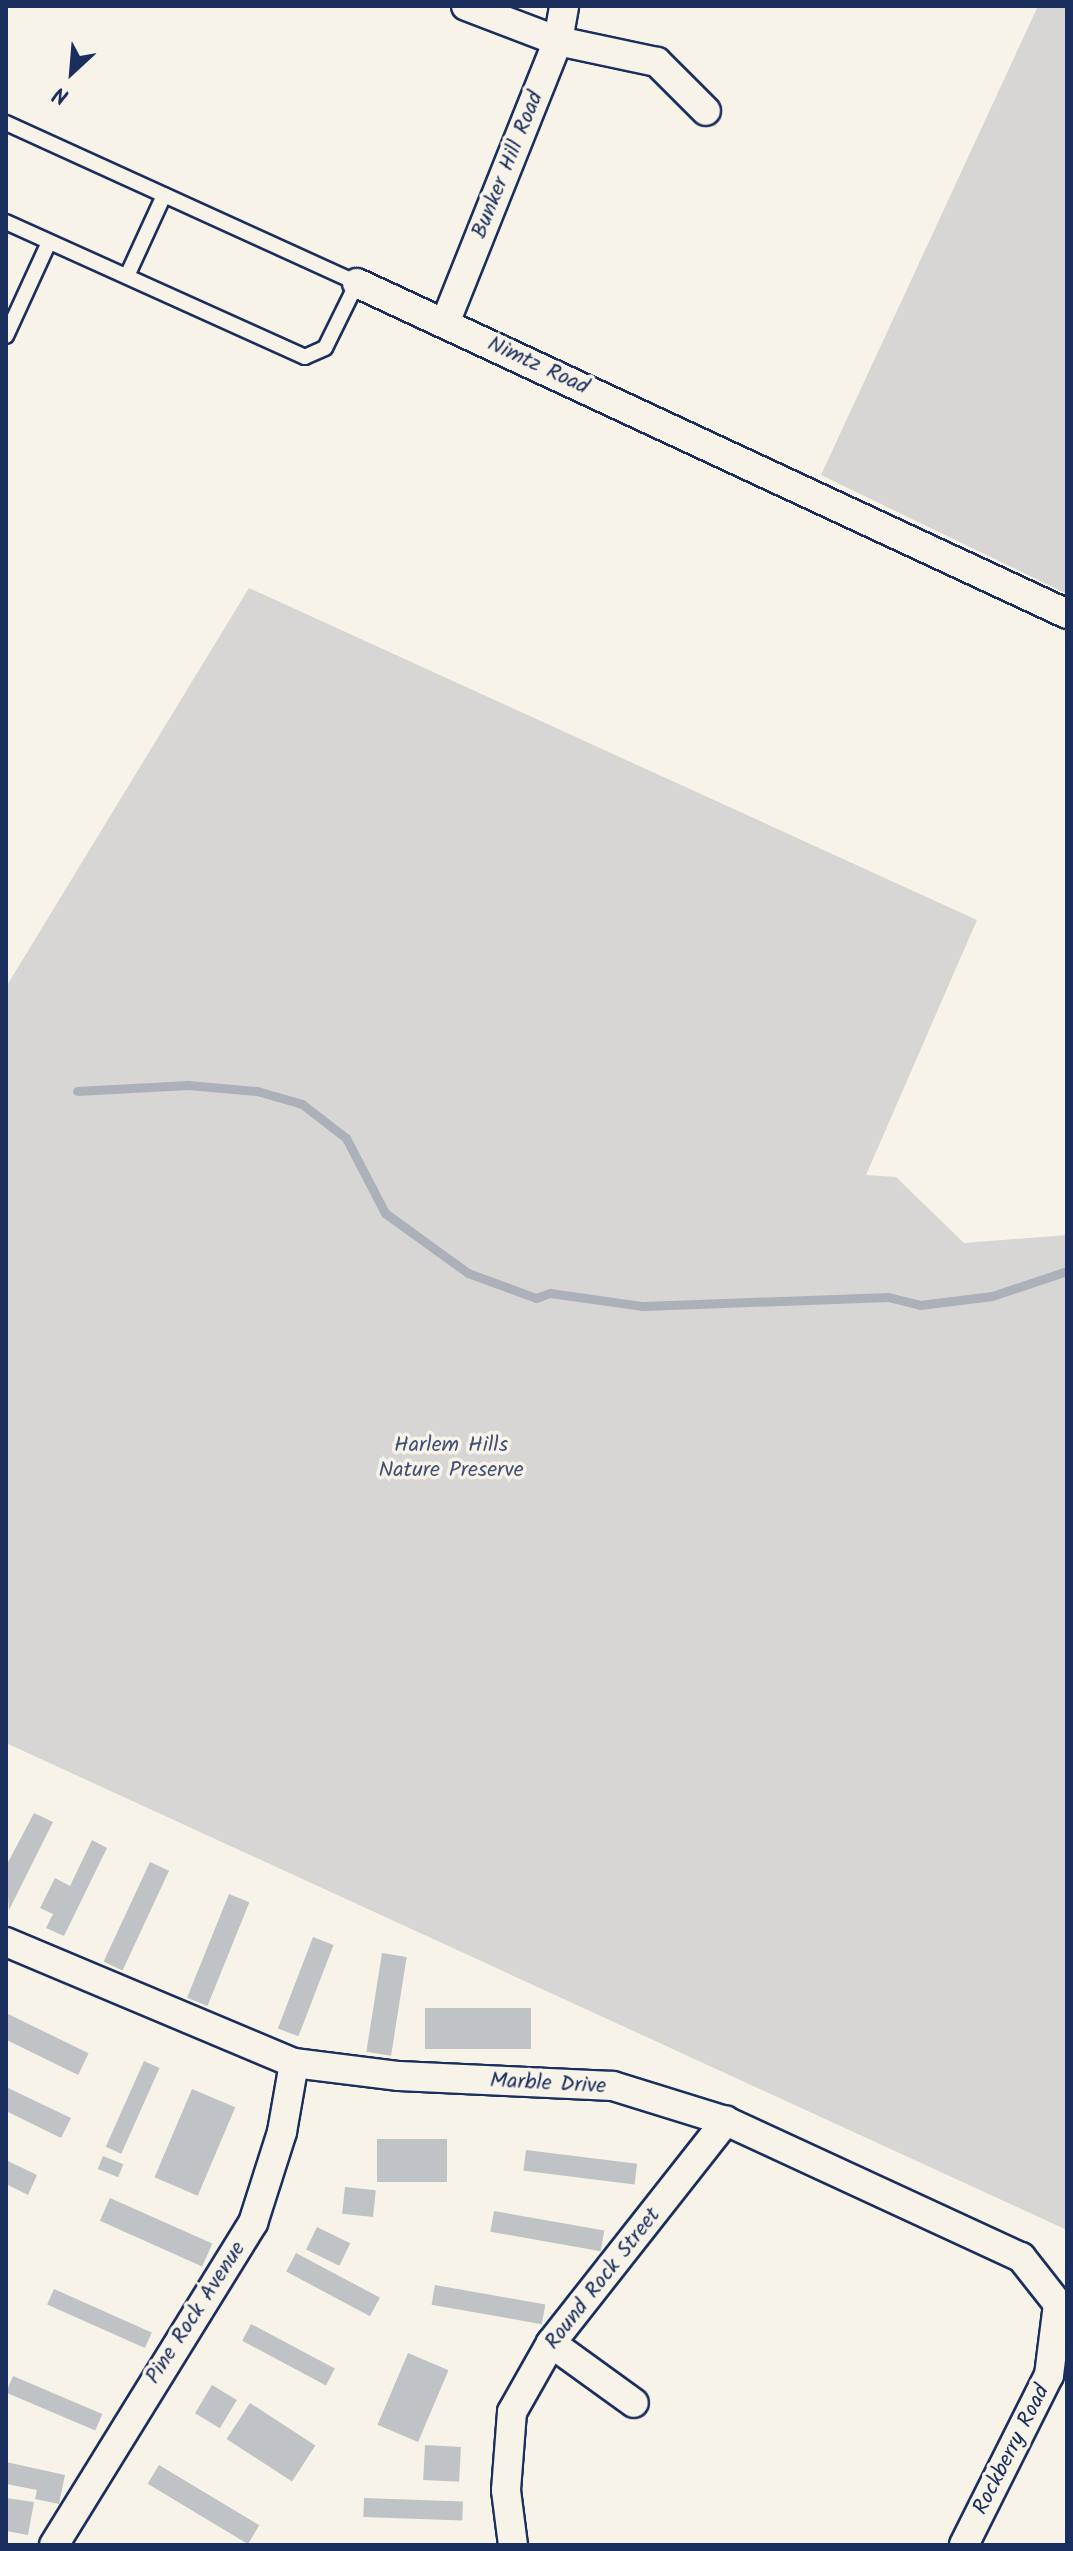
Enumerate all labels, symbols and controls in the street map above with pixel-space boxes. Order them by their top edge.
north arrow [32,32,112,112]
text: N [47,75,75,113]
street label: Bunker Hill Road [466,88,550,242]
street label: Nimtz Road [483,331,593,401]
park label: Harlem Hills Nature Preserve [378,1432,524,1484]
street label: Marble Drive [489,2068,607,2100]
street label: Round Rock Street [540,2203,666,2355]
street label: Pine Rock Avenue [140,2237,252,2389]
street label: Rockberry Road [968,2381,1056,2519]

